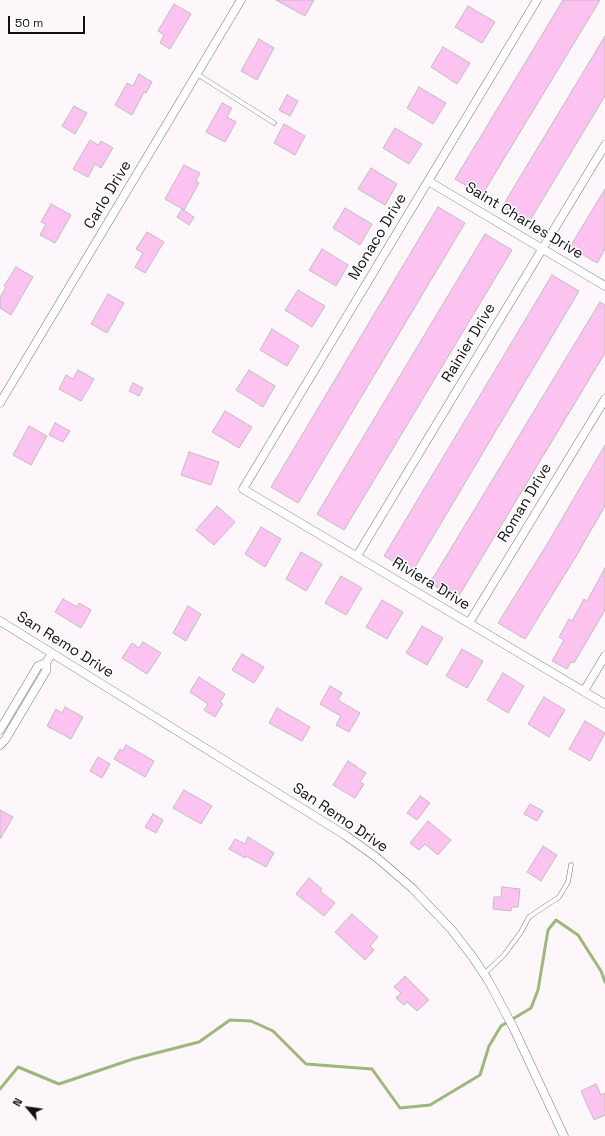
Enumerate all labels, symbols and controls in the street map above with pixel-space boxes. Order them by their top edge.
scale bar [10,8,87,34]
text: 50 m [15,15,43,31]
street label: Carlo Drive [81,158,135,232]
street label: Saint Charles Drive [462,179,586,263]
street label: Monaco Drive [345,190,411,284]
street label: Rainier Drive [438,300,500,386]
street label: Roman Drive [494,460,556,546]
street label: Riviera Drive [389,554,473,614]
street label: San Remo Drive [13,608,117,682]
street label: San Remo Drive [289,779,391,857]
north arrow [8,1088,48,1128]
text: N [10,1096,25,1109]

